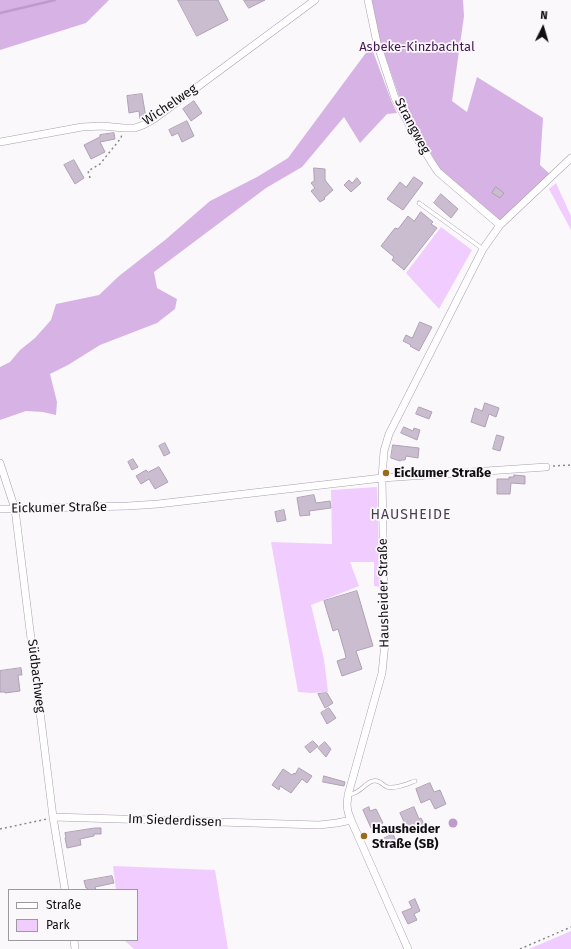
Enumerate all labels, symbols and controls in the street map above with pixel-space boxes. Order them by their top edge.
north arrow [523,8,563,48]
text: N [540,9,548,22]
park label: Asbeke-Kinzbachtal [359,39,475,55]
street label: Wichelweg [140,81,200,129]
street label: Strangweg [391,95,433,157]
place label: Eickumer Straße [394,465,491,481]
marker: Eickumer Straße [381,468,391,478]
street label: Eickumer Straße [11,499,107,517]
district label: HAUSHEIDE [371,507,451,523]
street label: Hausheider Straße [375,538,393,648]
street label: Südbachweg [24,638,48,714]
street label: Im Siederdissen [128,812,222,830]
place label: Hausheider Straße (SB) [372,821,440,852]
marker: Hausheider Straße (SB) [359,831,369,841]
legend [8,889,138,941]
text: Straße [46,898,81,912]
text: Park [46,918,70,932]

